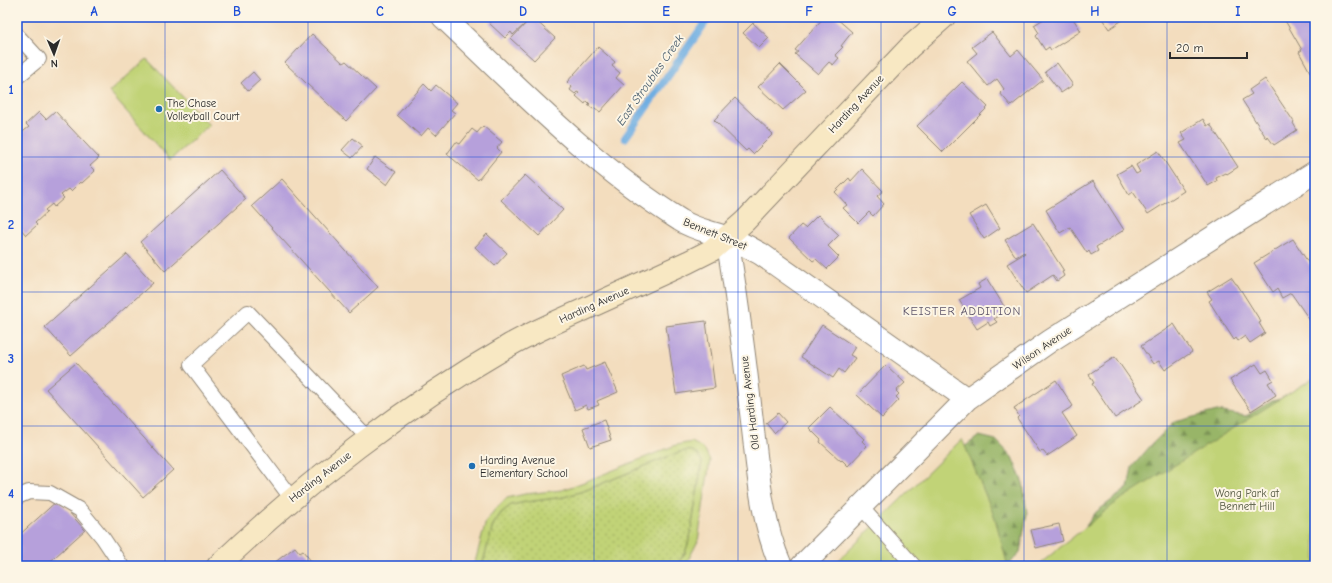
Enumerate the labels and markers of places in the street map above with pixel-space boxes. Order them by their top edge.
place label: The Chase Volleyball Court [167,97,240,123]
marker: The Chase Volleyball Court [154,104,164,114]
place label: Harding Avenue Elementary School [480,454,568,480]
marker: Harding Avenue Elementary School [467,461,477,471]

